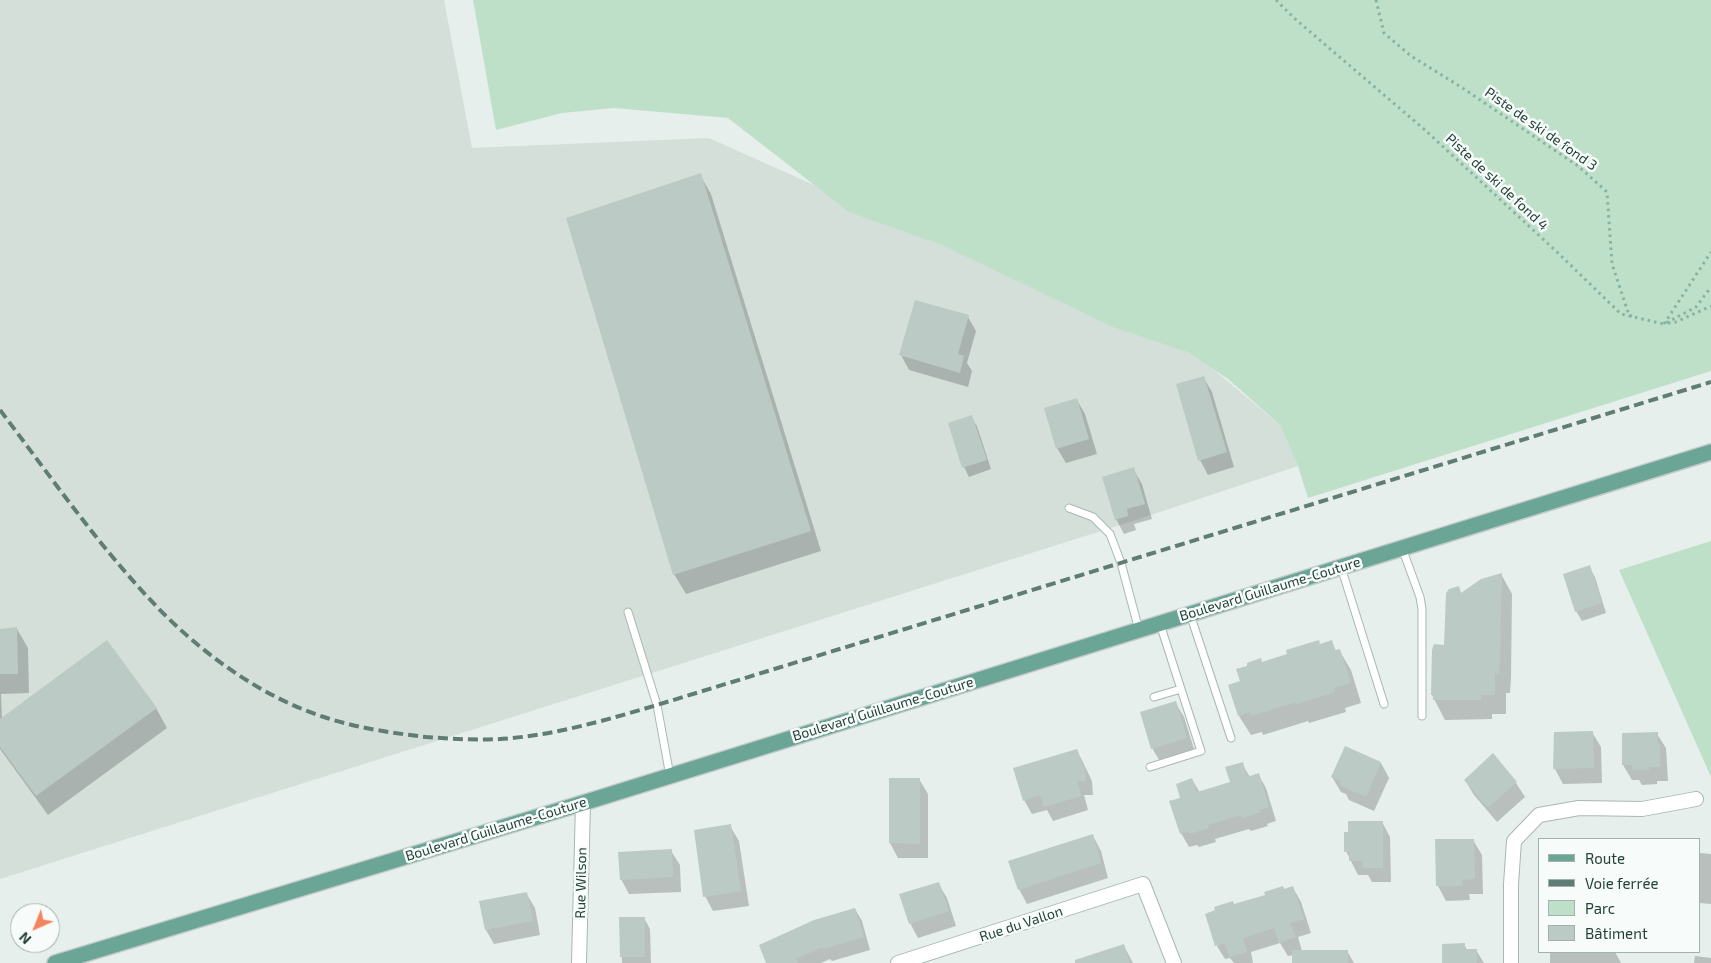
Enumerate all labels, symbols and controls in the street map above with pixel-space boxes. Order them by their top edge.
street label: Piste de ski de fond 3 [1482,84,1600,174]
street label: Piste de ski de fond 4 [1442,130,1552,234]
street label: Boulevard Guillaume-Couture [1177,553,1363,625]
street label: Boulevard Guillaume-Couture [790,673,976,745]
street label: Boulevard Guillaume-Couture [403,793,589,865]
legend [1538,838,1701,953]
street label: Rue Wilson [572,847,590,919]
text: Route [1585,849,1625,867]
text: Voie ferrée [1585,874,1659,892]
text: Parc [1585,899,1615,917]
north arrow [10,903,60,953]
street label: Rue du Vallon [977,903,1065,945]
text: Bâtiment [1585,924,1648,942]
text: N [15,929,34,948]

